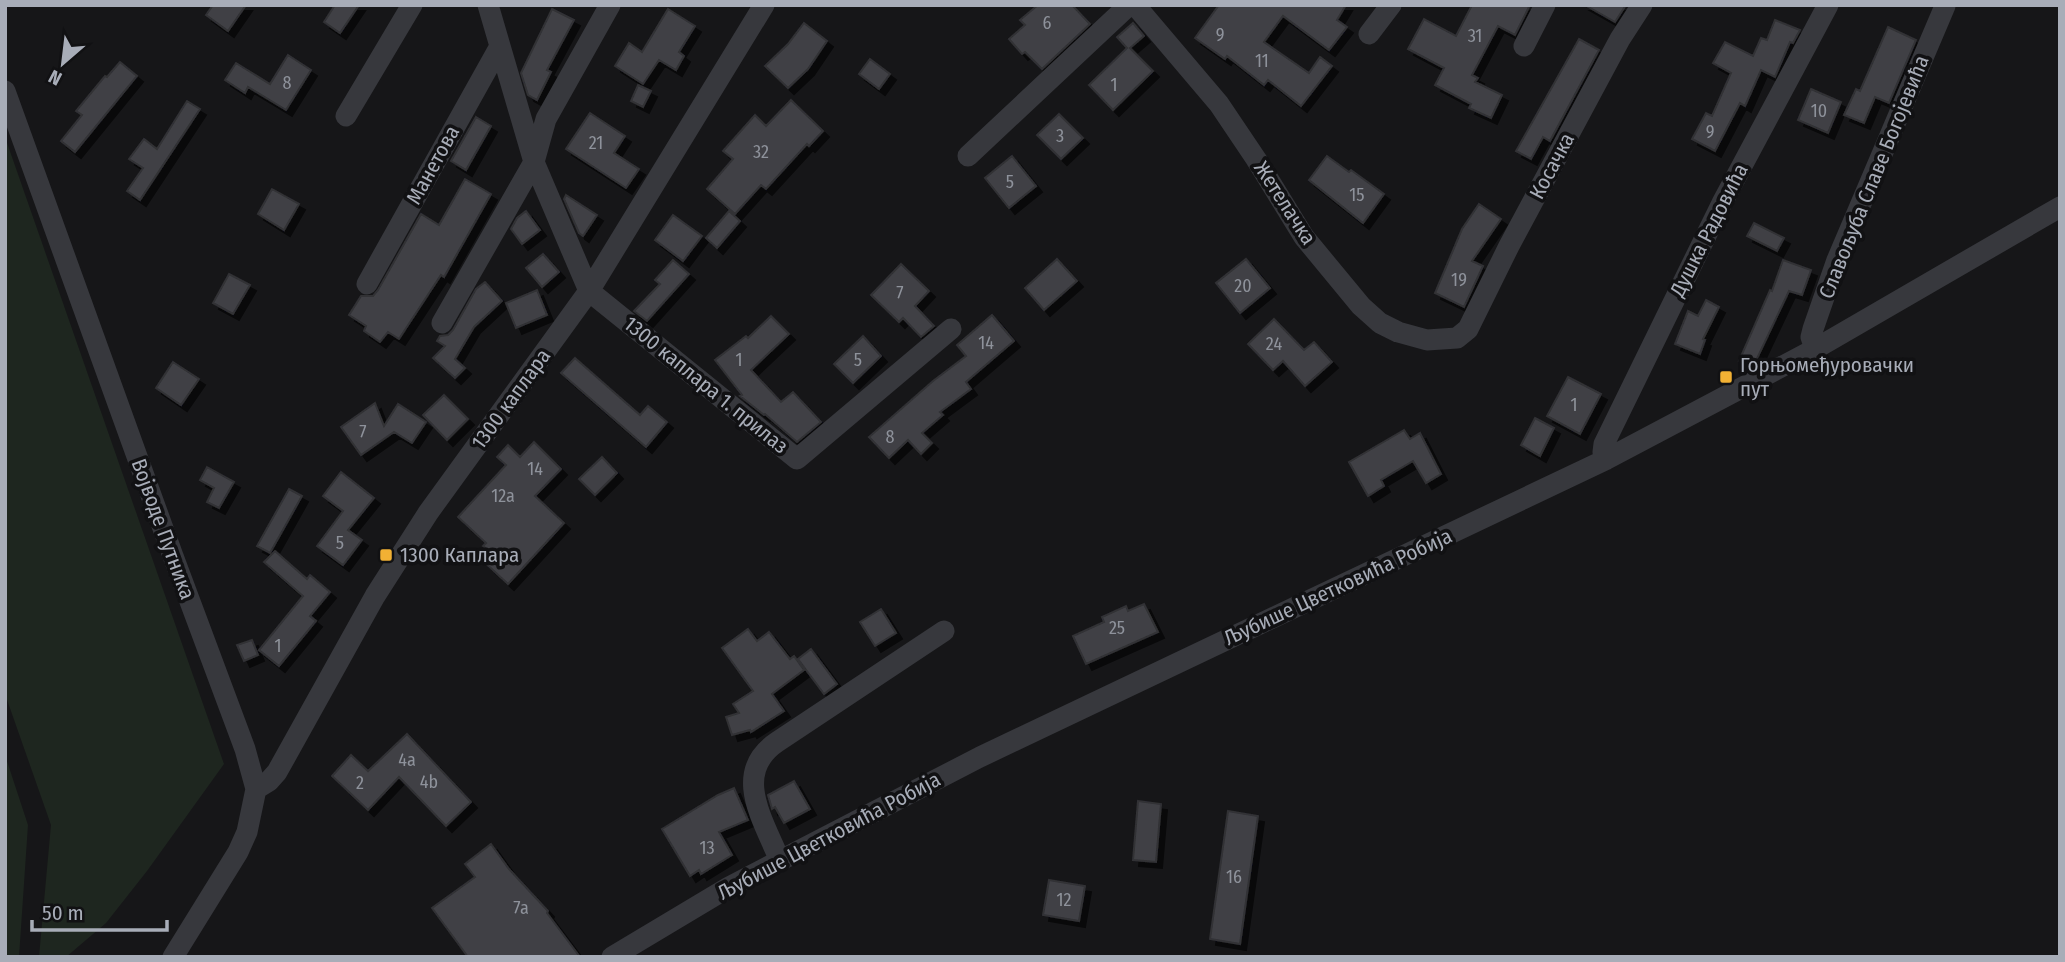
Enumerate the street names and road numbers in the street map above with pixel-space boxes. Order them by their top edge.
street label: Славољуба Славе Богојевића [1813,52,1935,302]
street label: Манетова [401,121,465,209]
street label: Косачка [1524,128,1580,204]
street label: Жетелачка [1248,156,1322,250]
street label: Душка Радовића [1664,159,1754,302]
street label: 1300 каплара 1. прилаз [618,311,794,459]
street label: 1300 каплара [466,344,556,454]
street label: Војводе Путника [126,455,200,603]
street label: Љубише Цветковића Робија [1220,523,1456,651]
street label: Љубише Цветковића Робија [713,766,945,906]

